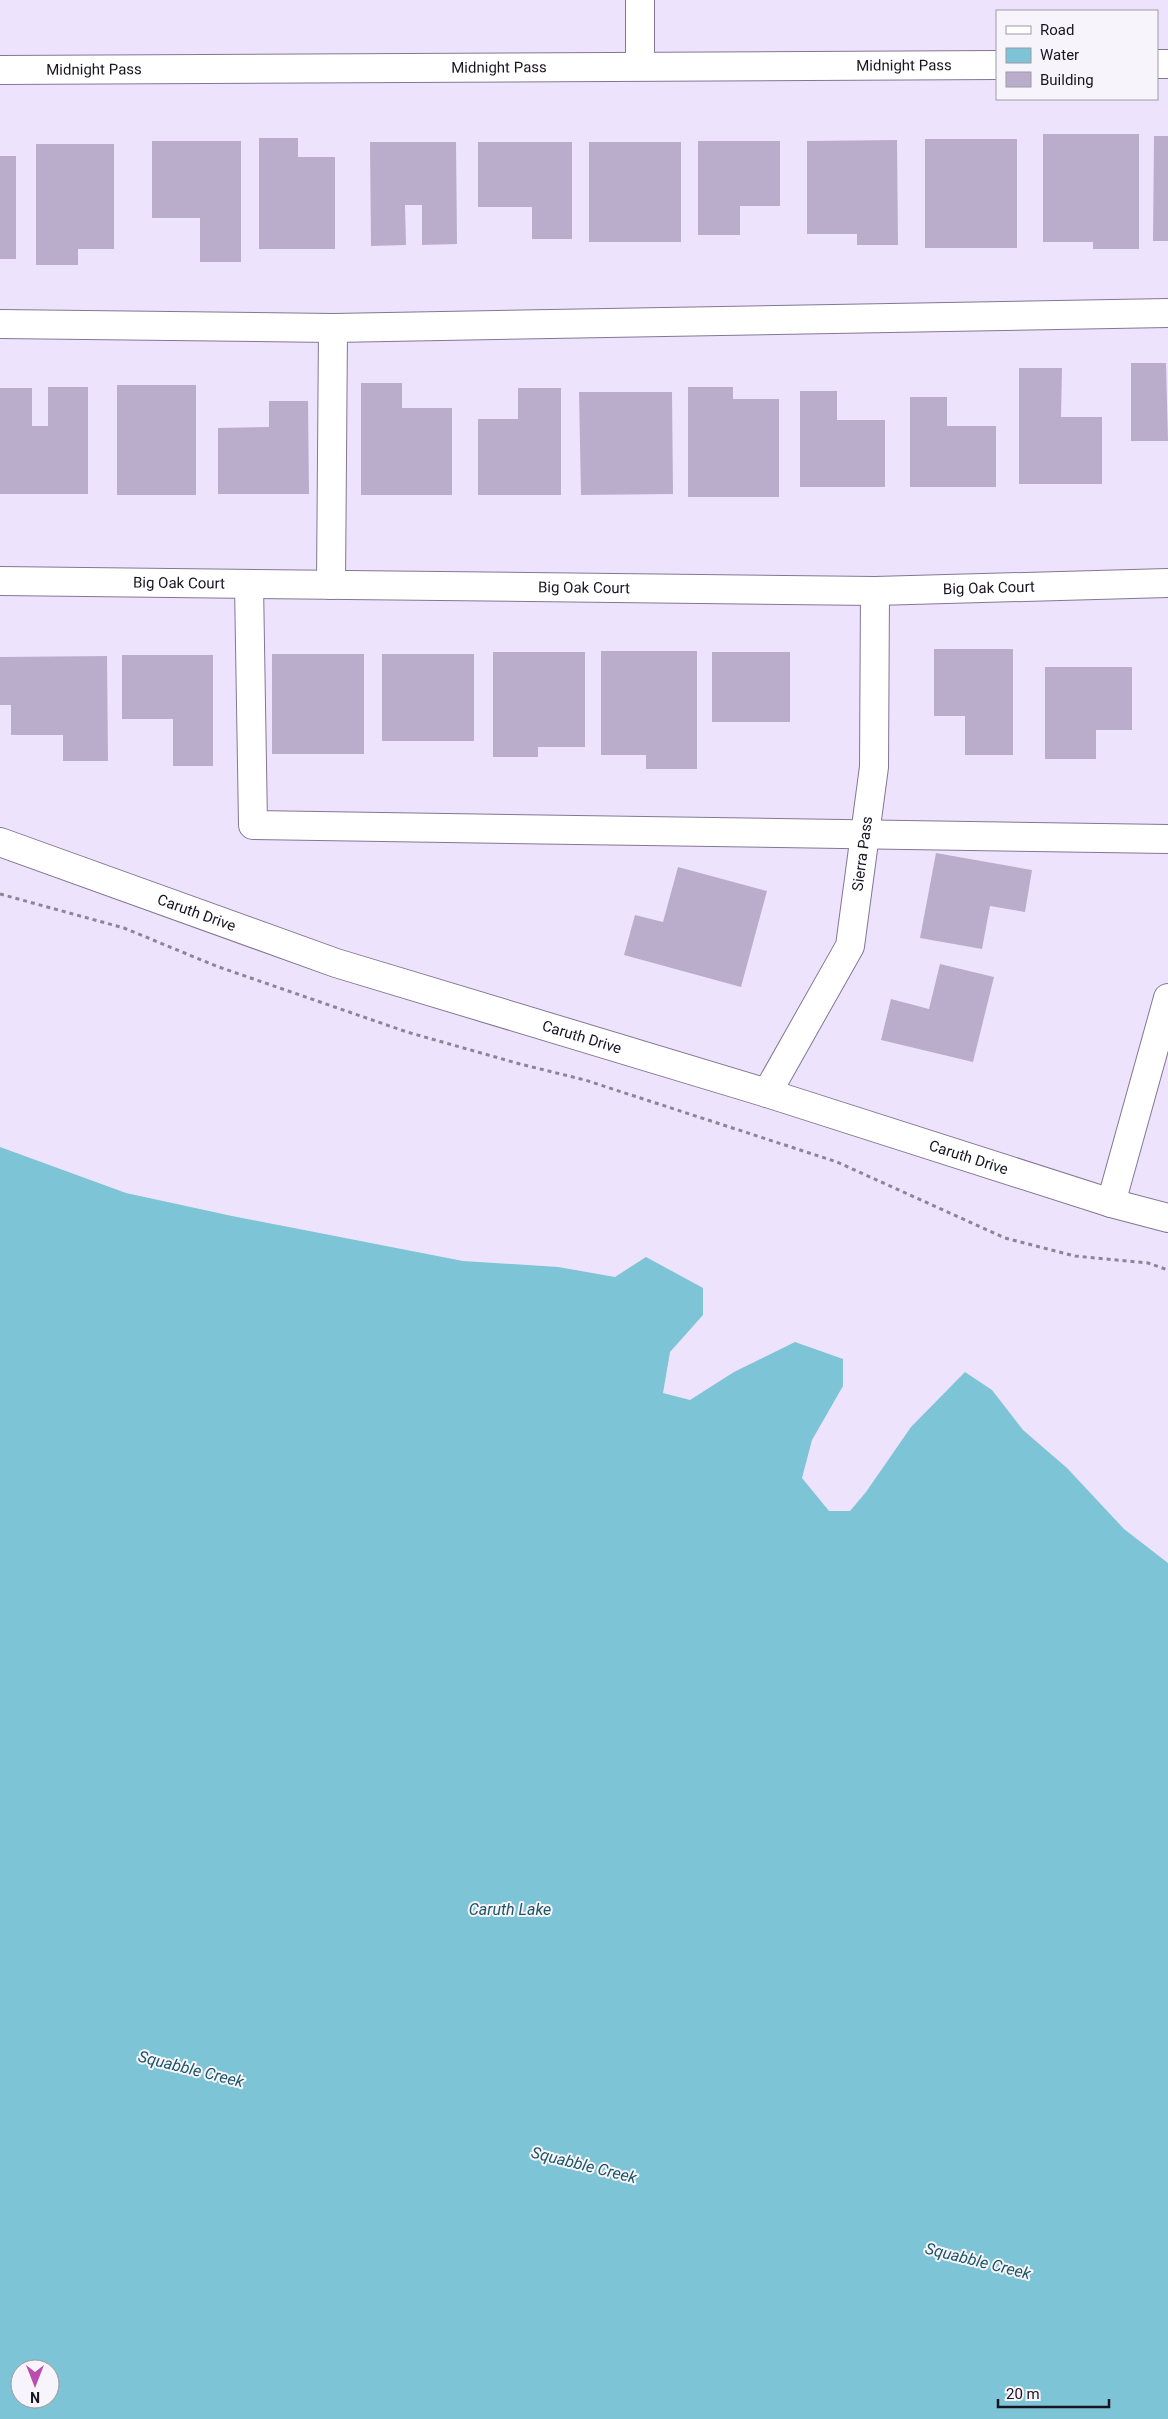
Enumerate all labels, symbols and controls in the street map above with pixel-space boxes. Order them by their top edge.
legend [996,10,1158,100]
text: Road [1040,21,1074,39]
text: Water [1040,46,1079,64]
street label: Midnight Pass [856,56,952,75]
street label: Midnight Pass [451,58,547,77]
street label: Midnight Pass [46,60,142,79]
text: Building [1040,71,1094,89]
street label: Big Oak Court [133,574,225,593]
street label: Big Oak Court [538,578,630,597]
street label: Big Oak Court [943,578,1035,598]
street label: Sierra Pass [848,815,876,892]
street label: Caruth Drive [155,890,238,935]
street label: Caruth Drive [540,1017,624,1058]
street label: Caruth Drive [927,1136,1010,1179]
water label: Caruth Lake [469,1900,551,1919]
water label: Squabble Creek [136,2047,247,2092]
water label: Squabble Creek [529,2143,640,2188]
water label: Squabble Creek [923,2239,1034,2284]
north arrow [10,2359,60,2409]
scale bar [998,2376,1109,2408]
text: 20 m [1006,2385,1040,2403]
text: N [30,2389,40,2405]

